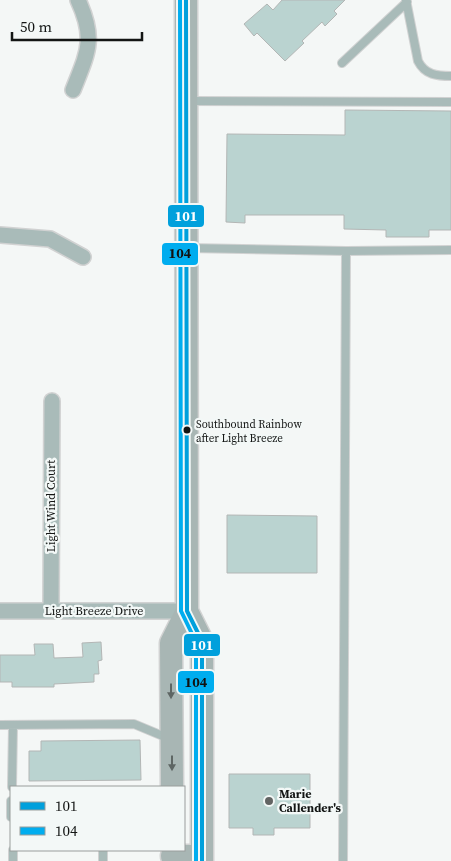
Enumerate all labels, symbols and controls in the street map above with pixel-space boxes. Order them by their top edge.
scale bar [12,10,142,42]
text: 50 m [20,16,52,37]
line badge: 101 [167,204,205,228]
text: 101 [175,206,197,226]
line badge: 104 [161,242,199,266]
text: 104 [169,243,192,263]
place label: Southbound Rainbow after Light Breeze [196,417,302,446]
marker: Southbound Rainbow after Light Breeze [182,425,192,435]
street label: Light Wind Court [43,460,59,552]
street label: Light Breeze Drive [45,603,143,619]
line badge: 101 [183,633,221,657]
text: 101 [191,635,213,655]
line badge: 104 [177,670,215,694]
text: 104 [185,672,208,692]
one-way arrow [168,683,176,699]
one-way arrow [168,756,176,772]
legend [10,786,185,851]
place label: Marie Callender's [279,786,341,816]
text: 101 [55,795,78,816]
marker: Marie Callender's [263,795,275,807]
text: 104 [55,820,78,841]

